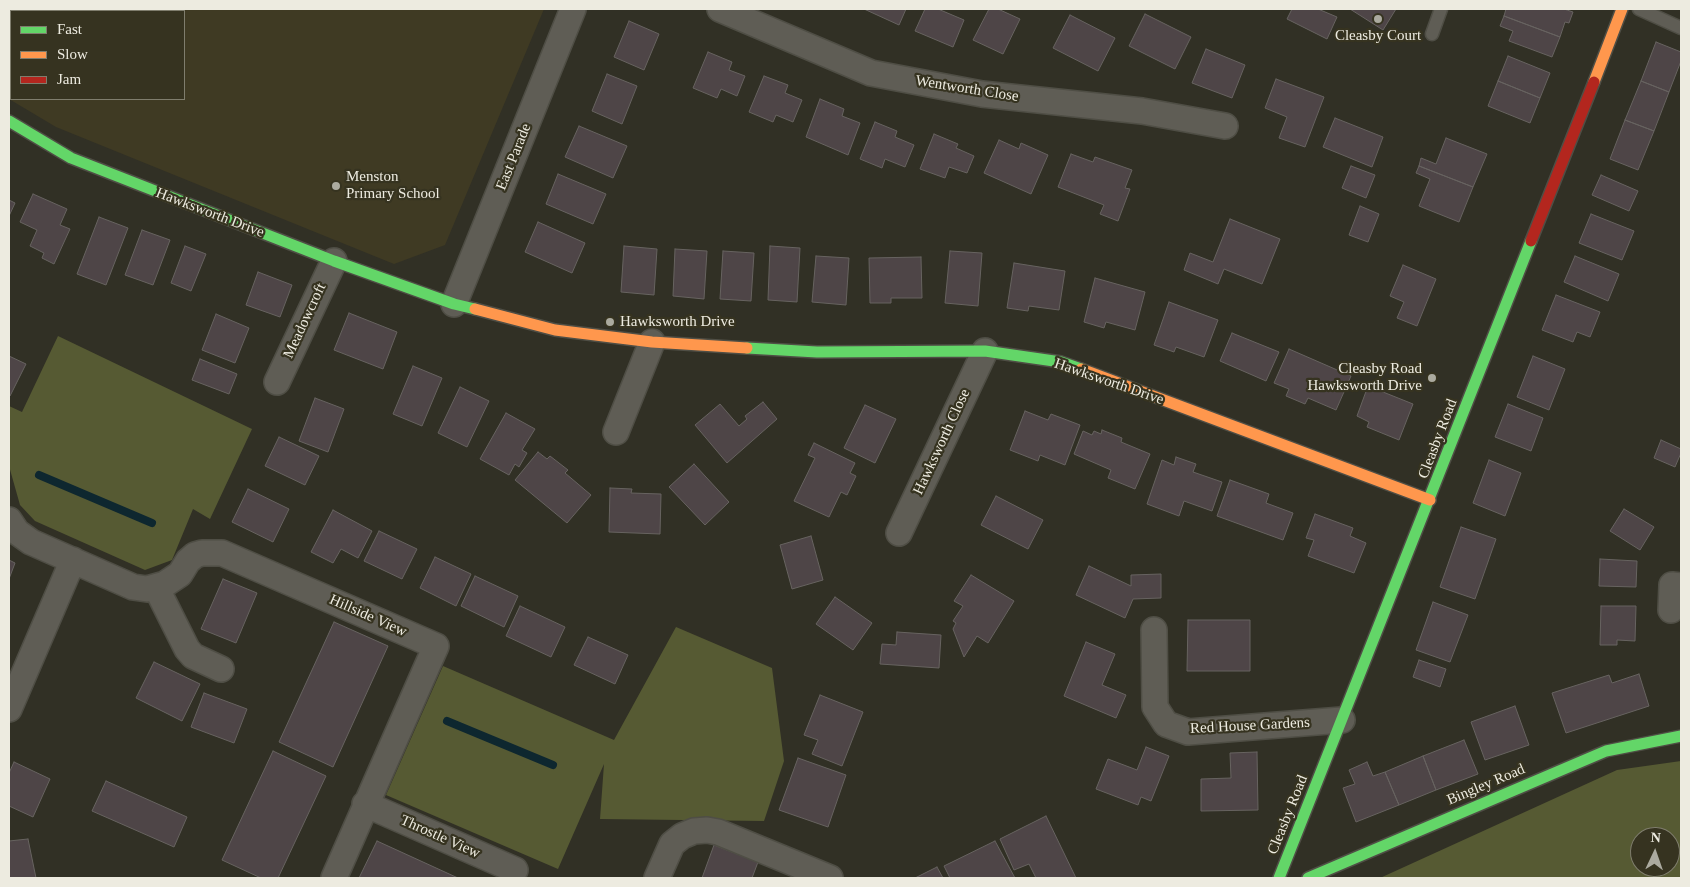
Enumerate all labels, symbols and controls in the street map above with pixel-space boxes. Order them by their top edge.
legend [10,10,185,100]
marker: Cleasby Court [1372,13,1384,25]
text: Fast [57,21,82,37]
place label: Cleasby Court [1335,27,1421,45]
text: Slow [57,46,88,62]
text: Jam [57,71,81,87]
street label: Wentworth Close [914,72,1020,106]
street label: East Parade [492,121,536,193]
place label: Menston Primary School [346,168,440,203]
marker: Menston Primary School [330,180,342,192]
street label: Hawksworth Drive [153,184,267,242]
street label: Meadowcroft [280,281,330,361]
place label: Hawksworth Drive [620,313,735,331]
marker: Hawksworth Drive [604,316,616,328]
street label: Hawksworth Drive [1052,355,1166,409]
place label: Cleasby Road Hawksworth Drive [1307,360,1422,395]
marker: Cleasby Road Hawksworth Drive [1426,372,1438,384]
street label: Hawksworth Close [910,386,974,498]
street label: Cleasby Road [1415,397,1461,481]
street label: Hillside View [327,591,409,641]
street label: Red House Gardens [1190,714,1310,738]
street label: Bingley Road [1444,761,1528,809]
street label: Cleasby Road [1264,773,1312,857]
street label: Throstle View [397,811,483,863]
north arrow [1630,827,1680,877]
text: N [1650,830,1661,845]

